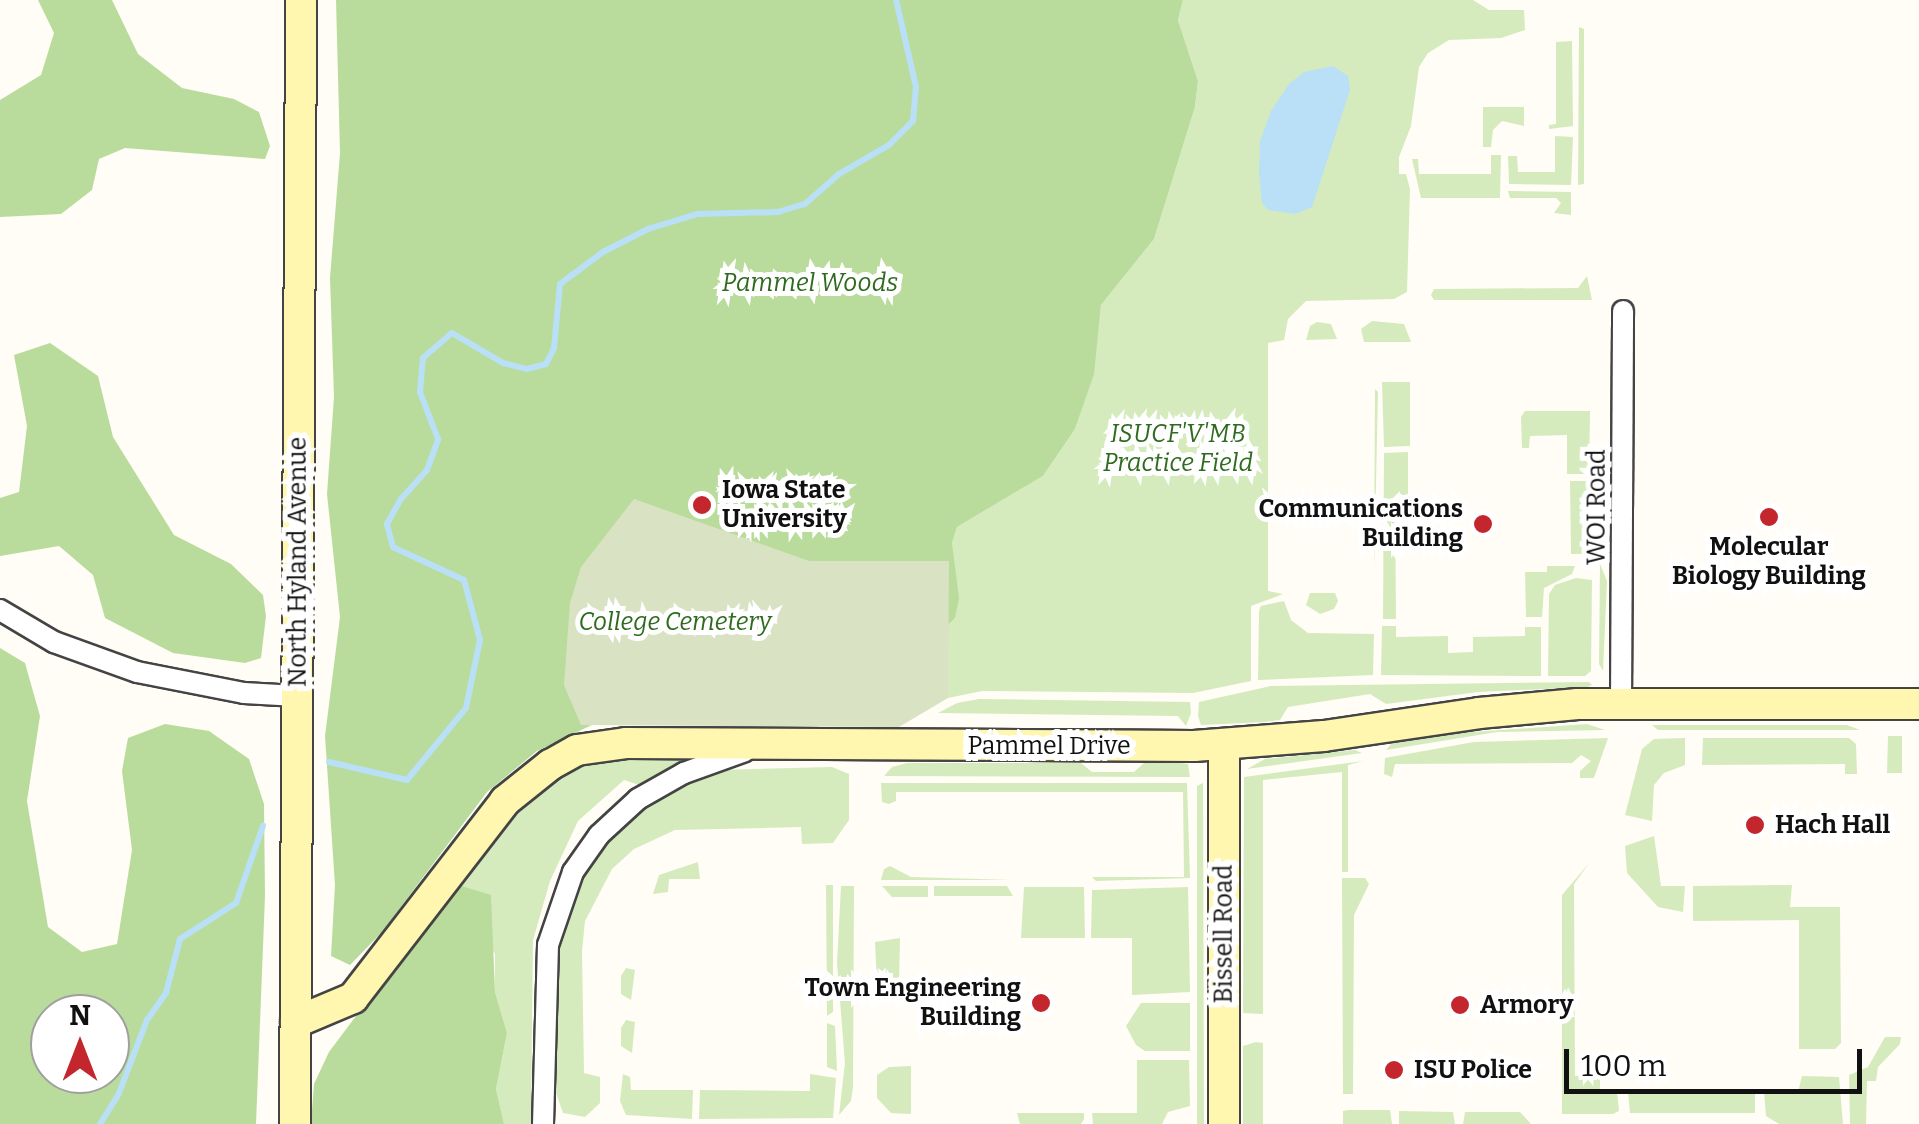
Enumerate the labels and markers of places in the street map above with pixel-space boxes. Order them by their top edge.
place label: Iowa State University [722,476,847,535]
marker: Iowa State University [691,494,713,516]
place label: Communications Building [1259,495,1463,554]
marker: Molecular Biology Building [1758,506,1780,528]
marker: Communications Building [1472,513,1494,535]
place label: Molecular Biology Building [1672,533,1866,592]
place label: Hach Hall [1775,810,1890,840]
marker: Hach Hall [1744,814,1766,836]
place label: Town Engineering Building [805,974,1021,1033]
place label: Armory [1480,990,1573,1020]
marker: Town Engineering Building [1030,992,1052,1014]
marker: Armory [1449,994,1471,1016]
place label: ISU Police [1414,1055,1532,1085]
marker: ISU Police [1383,1059,1405,1081]

